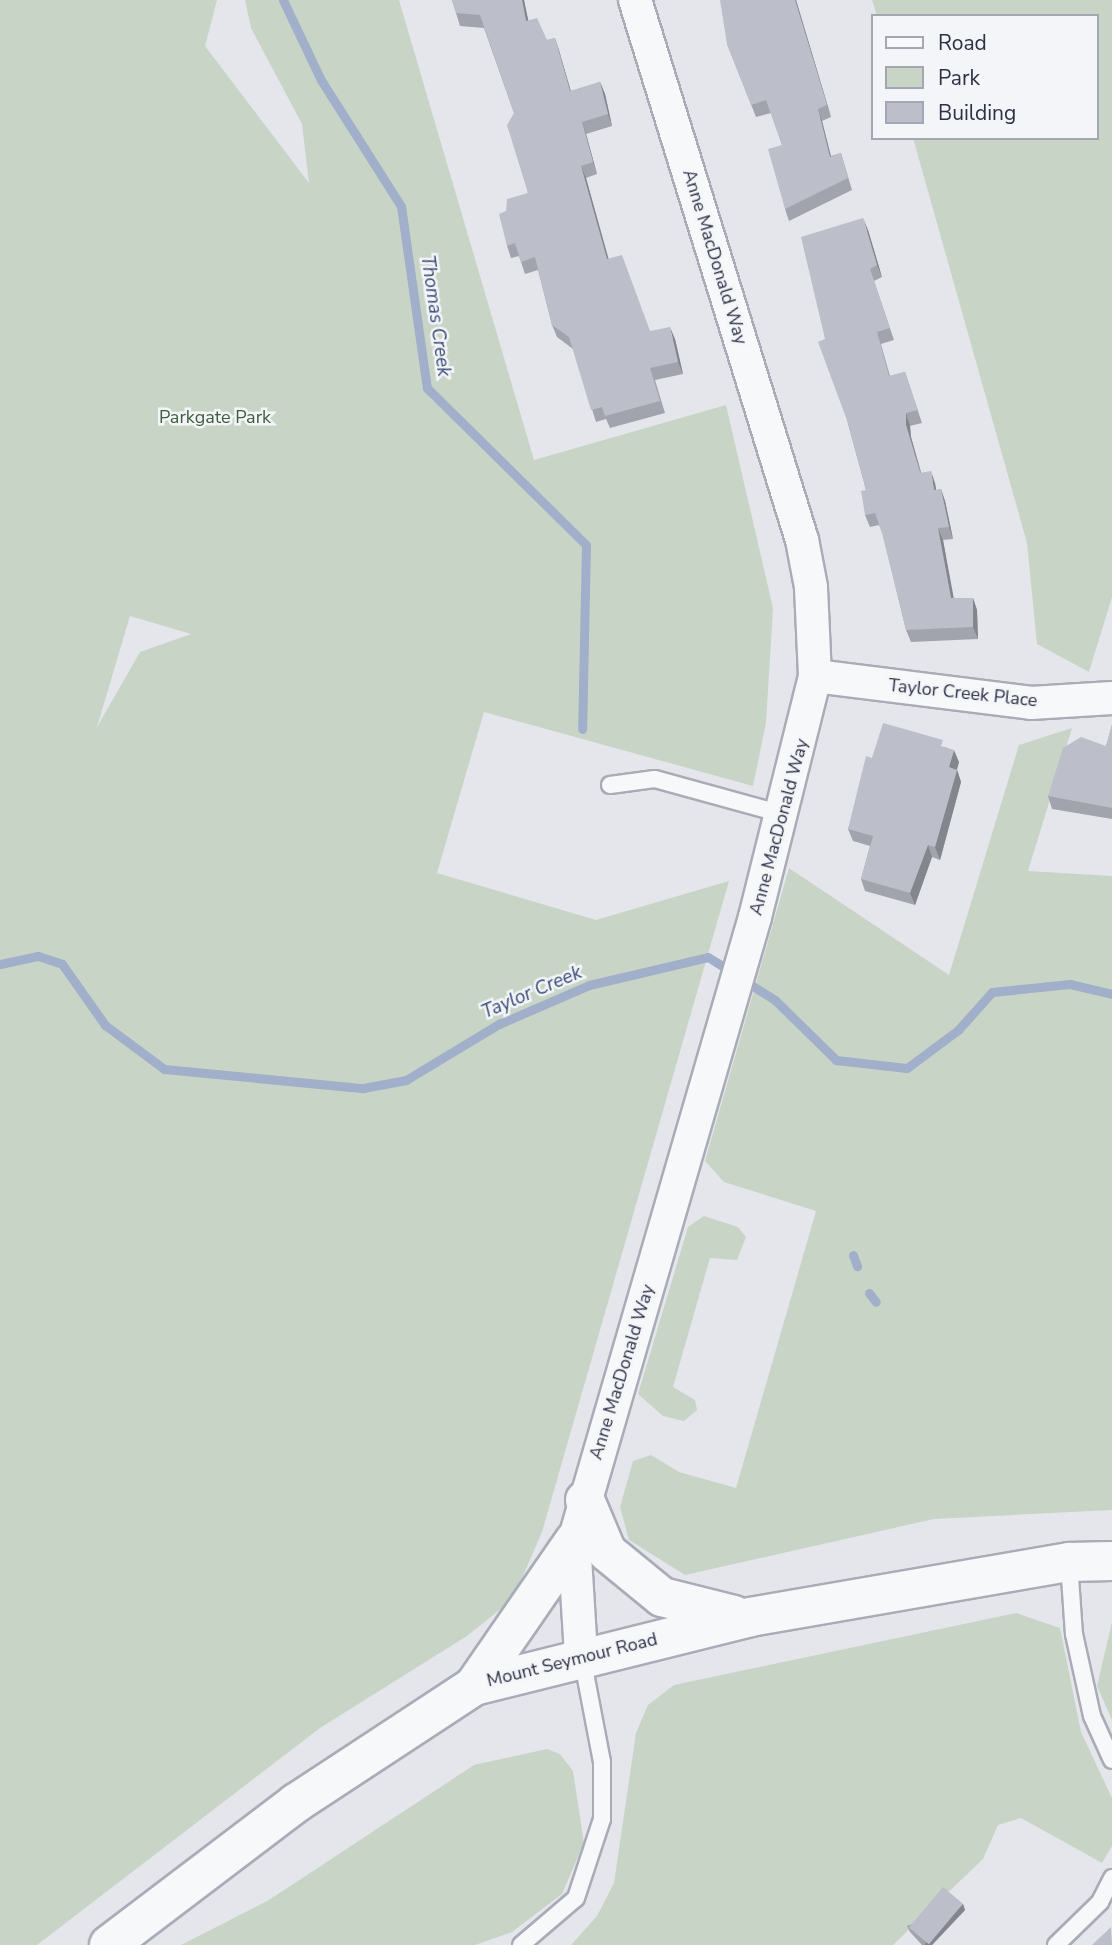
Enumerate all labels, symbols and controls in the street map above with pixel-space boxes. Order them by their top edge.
legend [870,14,1098,140]
text: Road [938,29,987,57]
text: Park [938,64,980,92]
text: Building [938,99,1016,127]
street label: Anne MacDonald Way [678,167,752,347]
water label: Thomas Creek [415,254,455,378]
park label: Parkgate Park [159,406,271,428]
street label: Taylor Creek Place [887,674,1039,712]
street label: Anne MacDonald Way [745,736,813,918]
water label: Taylor Creek [478,962,586,1024]
street label: Anne MacDonald Way [585,1282,659,1462]
street label: Mount Seymour Road [485,1628,659,1692]

